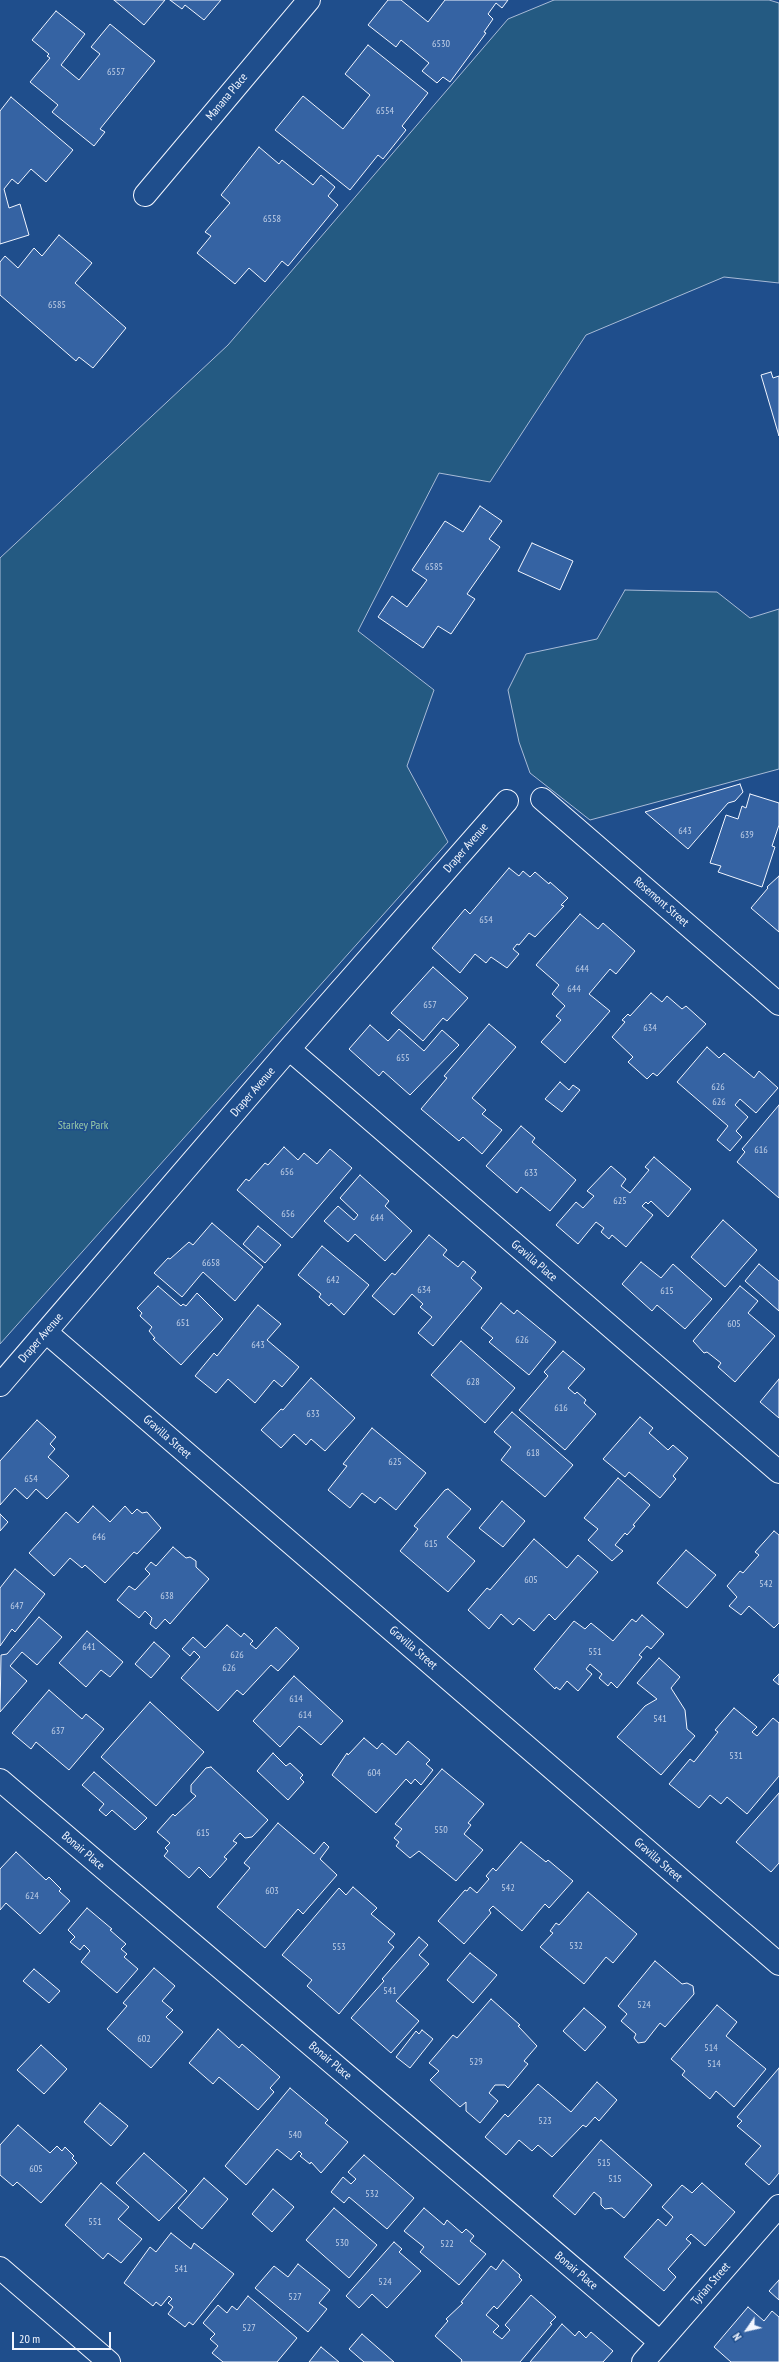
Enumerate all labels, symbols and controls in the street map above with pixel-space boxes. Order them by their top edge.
house number: 6530 [432,38,450,50]
house number: 6557 [107,66,125,78]
street label: Manana Place [203,70,251,124]
house number: 6554 [376,105,394,117]
house number: 6558 [263,213,281,225]
house number: 6585 [48,299,66,311]
house number: 6585 [425,561,443,573]
street label: Draper Avenue [441,820,491,876]
house number: 643 [678,825,692,837]
house number: 639 [740,829,754,841]
street label: Rosemont Street [630,874,692,930]
house number: 654 [479,914,493,926]
house number: 644 [575,963,589,975]
house number: 644 [567,983,581,995]
house number: 657 [423,999,437,1011]
house number: 634 [643,1022,657,1034]
house number: 655 [396,1052,410,1064]
street label: Draper Avenue [228,1064,278,1120]
house number: 626 [711,1081,725,1093]
house number: 626 [712,1096,726,1108]
park label: Starkey Park [58,1119,108,1133]
house number: 616 [754,1144,768,1156]
house number: 656 [280,1166,294,1178]
house number: 633 [524,1167,538,1179]
house number: 625 [613,1195,627,1207]
house number: 656 [281,1208,295,1220]
house number: 644 [370,1212,384,1224]
street label: Gravilla Place [508,1237,560,1285]
house number: 6658 [202,1257,220,1269]
house number: 642 [326,1274,340,1286]
house number: 634 [417,1284,431,1296]
house number: 615 [660,1285,674,1297]
street label: Draper Avenue [16,1310,66,1366]
house number: 651 [176,1317,190,1329]
house number: 605 [727,1318,741,1330]
house number: 626 [515,1334,529,1346]
house number: 643 [251,1339,265,1351]
house number: 628 [466,1376,480,1388]
house number: 616 [554,1402,568,1414]
house number: 633 [306,1408,320,1420]
street label: Gravilla Street [140,1412,194,1462]
house number: 618 [526,1447,540,1459]
house number: 625 [388,1456,402,1468]
house number: 654 [24,1473,38,1485]
house number: 646 [92,1531,106,1543]
house number: 615 [424,1538,438,1550]
house number: 605 [524,1574,538,1586]
house number: 542 [759,1578,773,1590]
house number: 638 [160,1590,174,1602]
house number: 647 [10,1600,24,1612]
street label: Gravilla Street [386,1623,440,1673]
house number: 641 [82,1641,96,1653]
house number: 551 [588,1646,602,1658]
house number: 626 [230,1649,244,1661]
house number: 626 [222,1662,236,1674]
house number: 614 [289,1693,303,1705]
house number: 614 [298,1709,312,1721]
house number: 541 [653,1713,667,1725]
house number: 637 [51,1725,65,1737]
house number: 531 [729,1750,743,1762]
house number: 604 [367,1767,381,1779]
house number: 550 [434,1824,448,1836]
house number: 615 [196,1827,210,1839]
street label: Bonair Place [59,1829,107,1873]
street label: Gravilla Street [631,1835,685,1885]
house number: 542 [501,1882,515,1894]
house number: 603 [265,1885,279,1897]
house number: 624 [25,1890,39,1902]
house number: 532 [569,1940,583,1952]
house number: 553 [332,1941,346,1953]
house number: 541 [383,1985,397,1997]
house number: 524 [637,1999,651,2011]
house number: 602 [137,2033,151,2045]
street label: Bonair Place [306,2039,354,2083]
house number: 514 [704,2042,718,2054]
house number: 529 [469,2056,483,2068]
house number: 514 [707,2058,721,2070]
house number: 523 [538,2115,552,2127]
house number: 540 [288,2129,302,2141]
house number: 515 [597,2157,611,2169]
house number: 605 [29,2163,43,2175]
house number: 515 [608,2173,622,2185]
house number: 532 [365,2188,379,2200]
house number: 551 [88,2216,102,2228]
house number: 530 [335,2237,349,2249]
house number: 522 [440,2238,454,2250]
street label: Bonair Place [552,2249,600,2293]
street label: Tyrian Street [689,2260,733,2308]
house number: 541 [174,2263,188,2275]
house number: 524 [378,2276,392,2288]
house number: 527 [288,2291,302,2303]
north arrow [727,2310,767,2350]
house number: 527 [242,2322,256,2334]
scale bar [14,2324,113,2350]
text: N [730,2330,745,2343]
text: 20 m [19,2331,40,2346]

